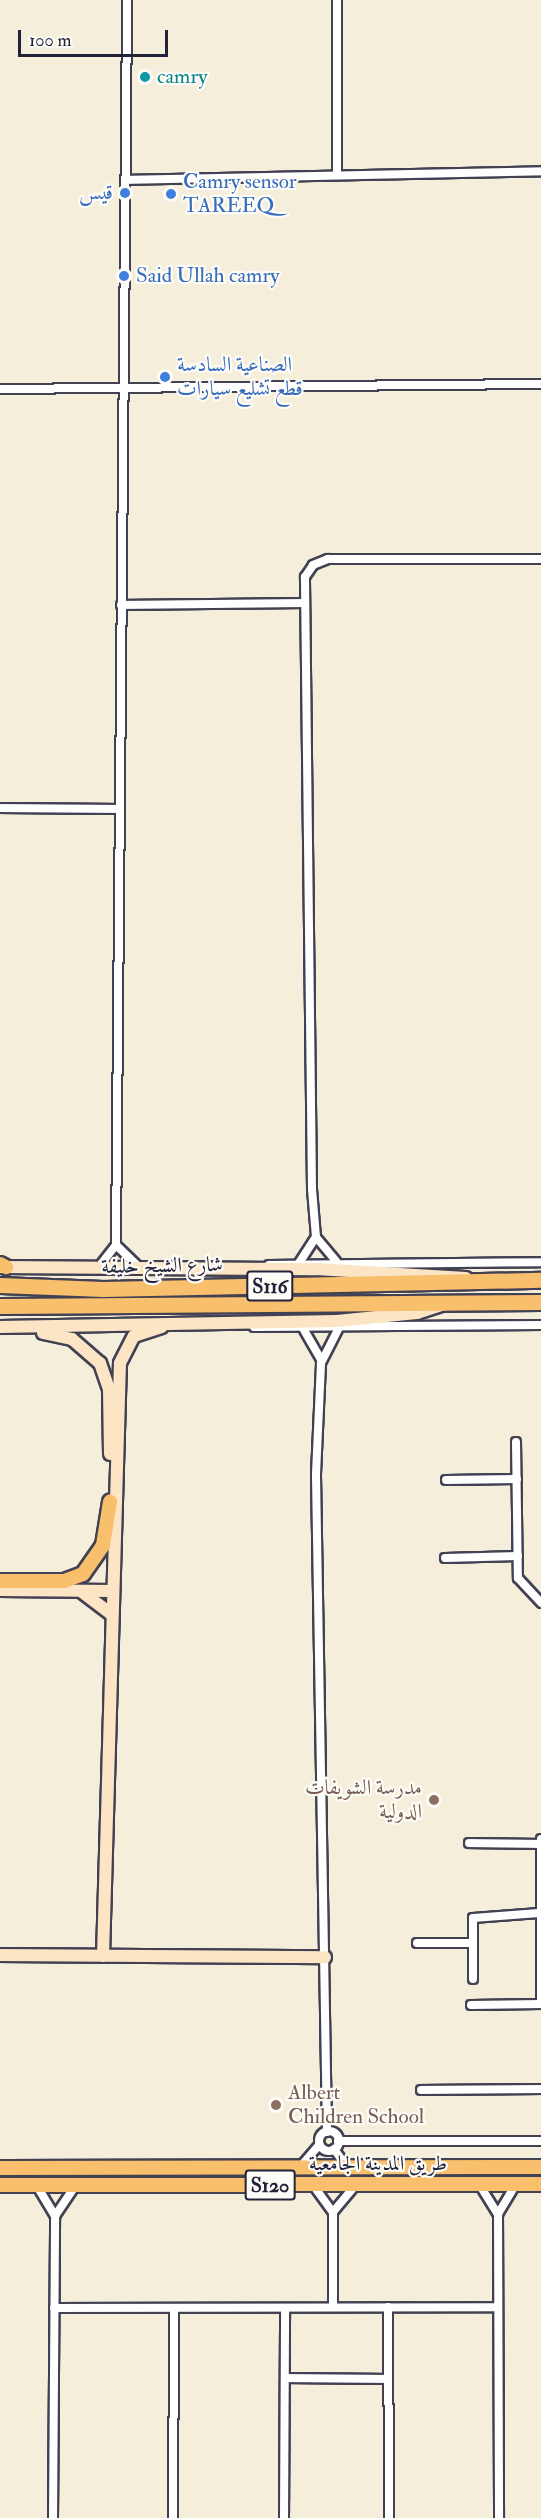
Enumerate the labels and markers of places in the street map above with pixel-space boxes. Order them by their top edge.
place label: camry [157,64,207,90]
marker: camry [138,70,152,84]
place label: Camry sensor TAREEQ [183,169,297,219]
place label: قيس [79,180,113,206]
marker: قيس [118,186,132,200]
marker: Camry sensor TAREEQ [164,187,178,201]
place label: Said Ullah camry [136,263,279,289]
marker: Said Ullah camry [117,269,131,283]
place label: الصناعية السادسة قطع تشليع سيارات [177,352,303,402]
marker: الصناعية السادسة قطع تشليع سيارات [158,370,172,384]
place label: مدرسة الشويفات الدولية [305,1775,422,1825]
marker: مدرسة الشويفات الدولية [427,1793,441,1807]
place label: Albert Children School [288,2080,424,2130]
marker: Albert Children School [269,2098,283,2112]

